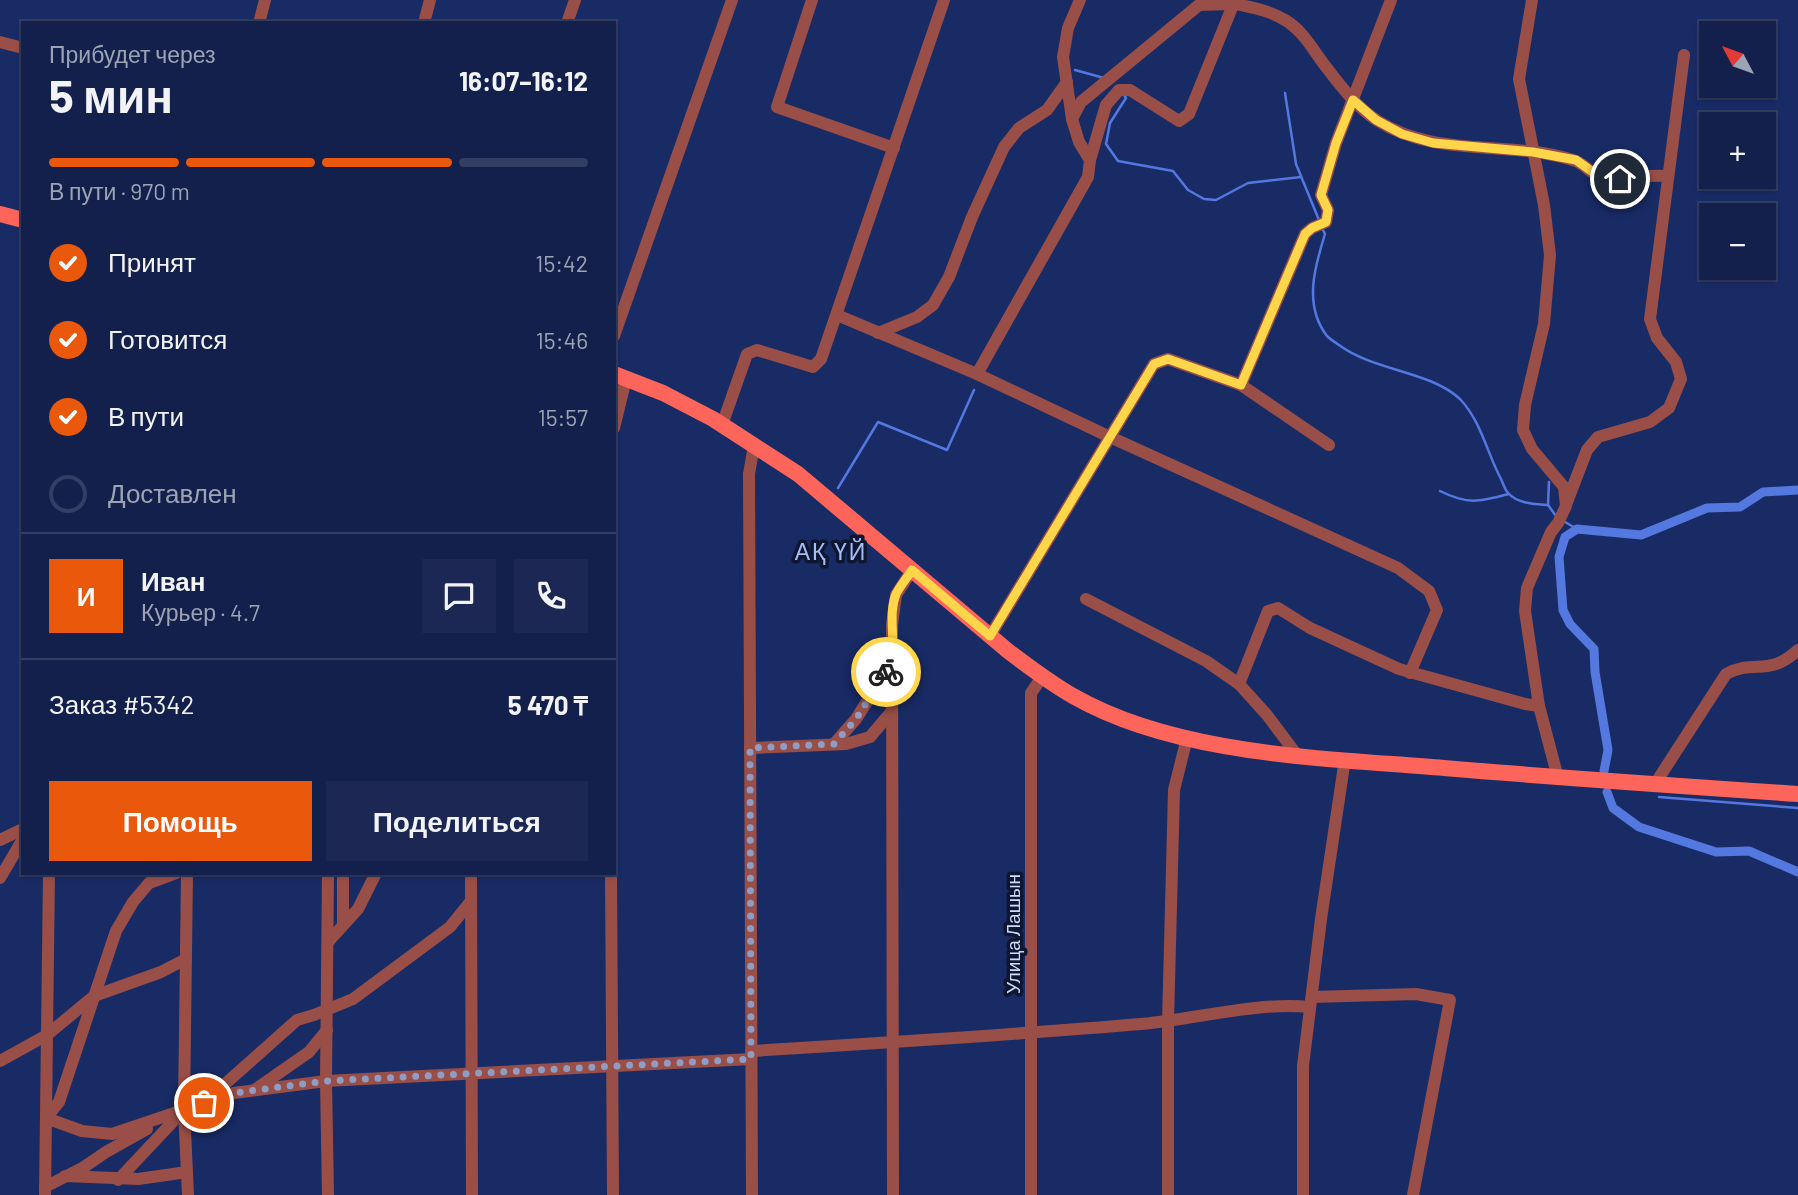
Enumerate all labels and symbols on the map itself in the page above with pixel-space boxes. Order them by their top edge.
north arrow [1699,21,1776,98]
pin [1590,149,1650,209]
district label: АҚ ҮЙ [795,537,867,565]
courier [851,637,921,707]
street label: Улица Лашын [1001,874,1024,994]
pin [174,1073,234,1133]

